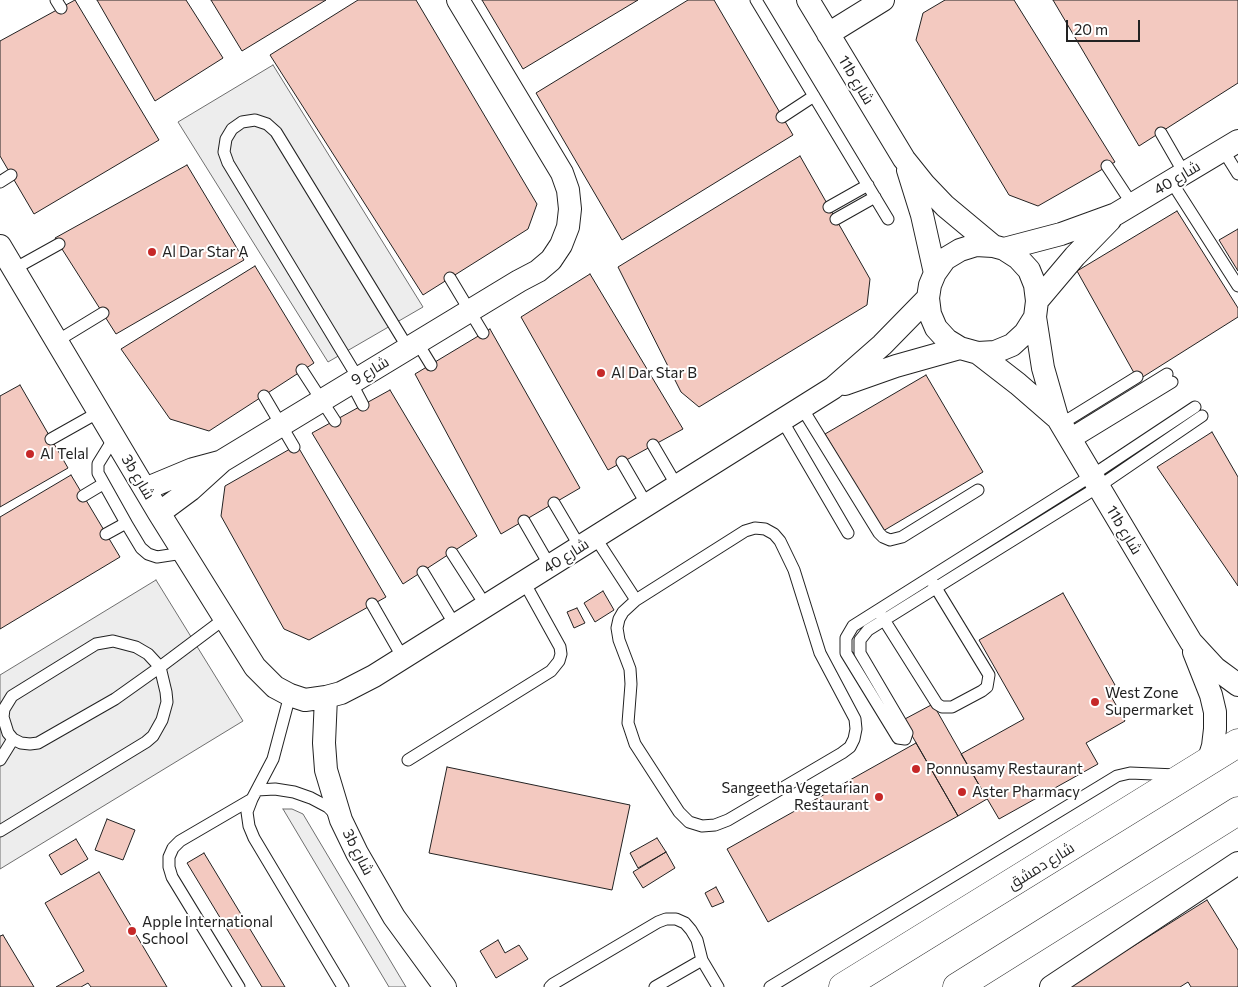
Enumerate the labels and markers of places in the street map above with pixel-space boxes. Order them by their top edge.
place label: Al Dar Star A [162,243,249,261]
marker: Al Dar Star A [146,246,158,258]
place label: Al Dar Star B [611,364,697,382]
marker: Al Dar Star B [595,367,607,379]
place label: Al Telal [40,445,89,463]
marker: Al Telal [24,448,36,460]
place label: West Zone Supermarket [1105,684,1194,719]
marker: West Zone Supermarket [1089,696,1101,708]
place label: Ponnusamy Restaurant [926,760,1083,778]
marker: Ponnusamy Restaurant [910,763,922,775]
place label: Sangeetha Vegetarian Restaurant [721,779,869,814]
place label: Aster Pharmacy [972,783,1080,801]
marker: Aster Pharmacy [956,786,968,798]
marker: Sangeetha Vegetarian Restaurant [873,791,885,803]
place label: Apple International School [142,913,273,948]
marker: Apple International School [126,925,138,937]

